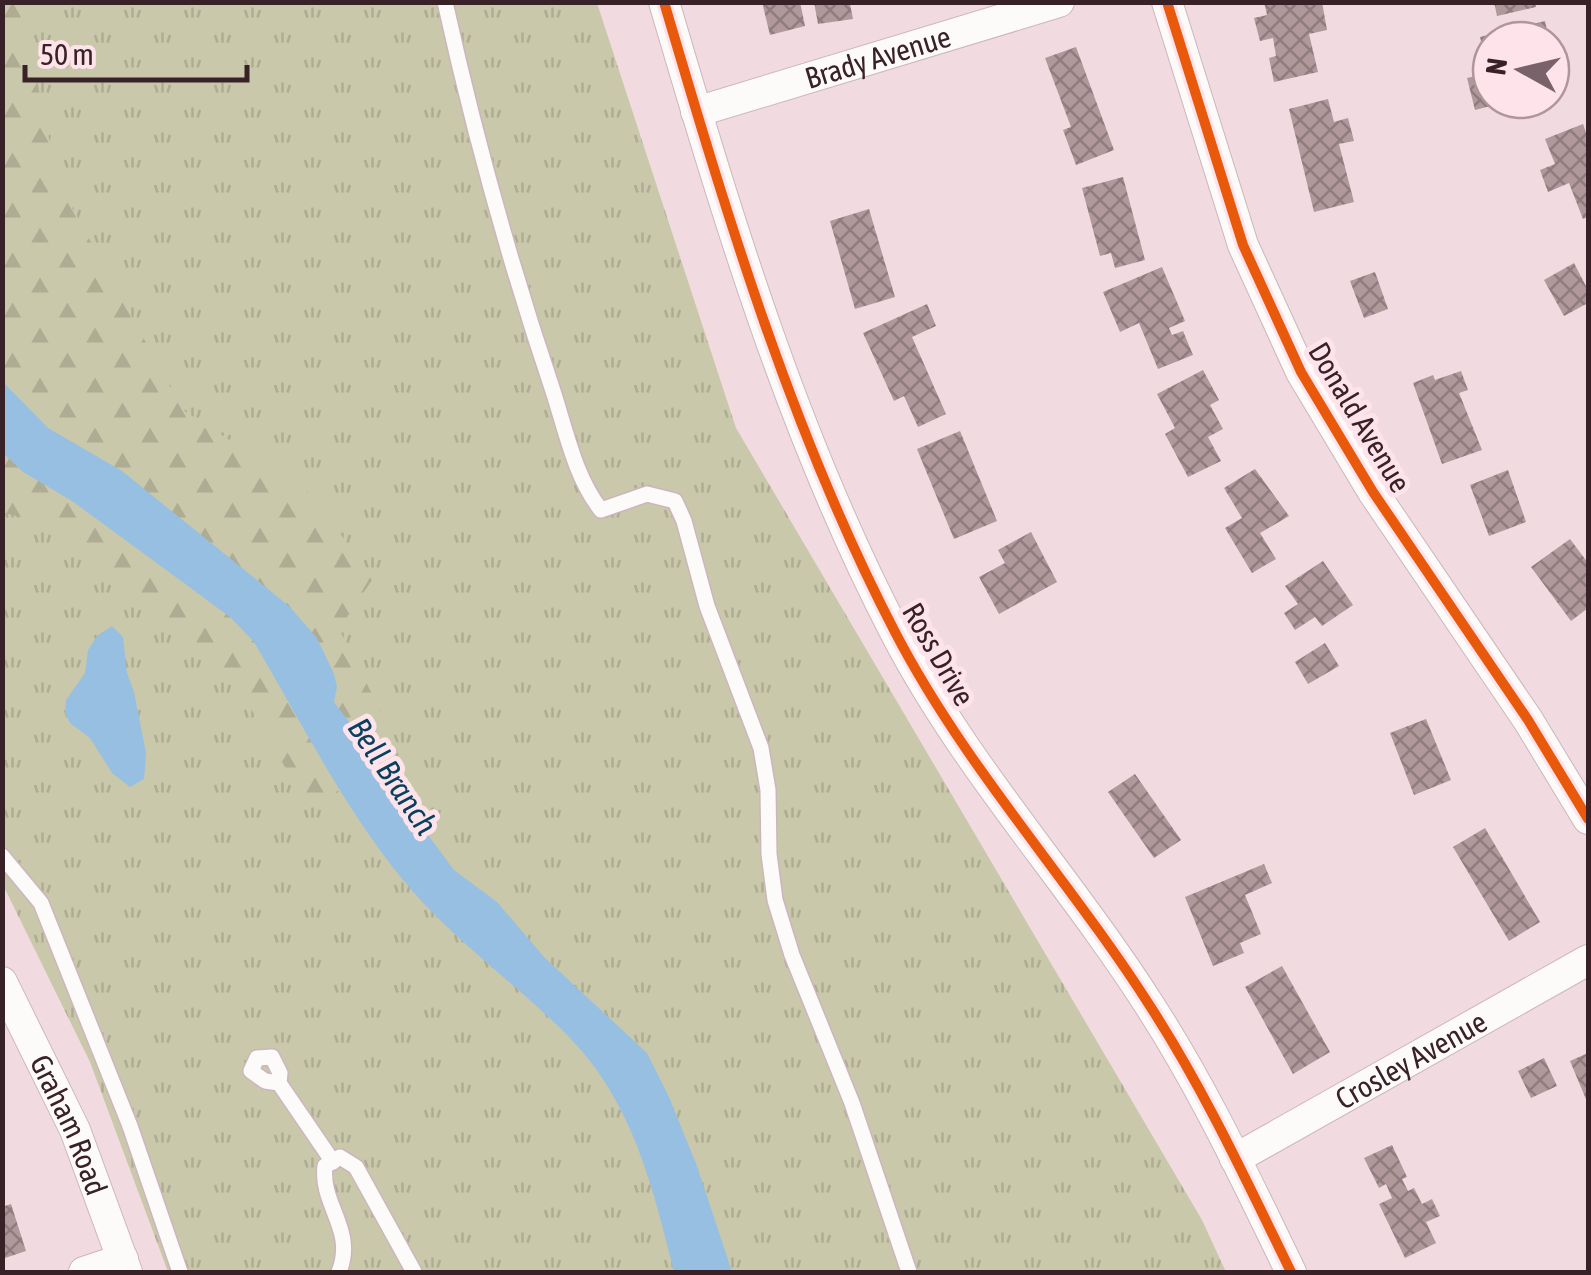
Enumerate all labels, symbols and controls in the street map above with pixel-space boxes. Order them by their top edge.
street label: Brady Avenue [801,19,955,95]
scale bar [25,20,248,82]
north arrow [1471,20,1571,120]
text: 50 m [40,37,94,71]
text: N [1479,56,1513,77]
street label: Donald Avenue [1302,336,1418,498]
street label: Ross Drive [896,597,982,711]
water label: Bell Branch [341,711,445,841]
street label: Crosley Avenue [1330,1004,1492,1116]
street label: Graham Road [24,1049,114,1200]

